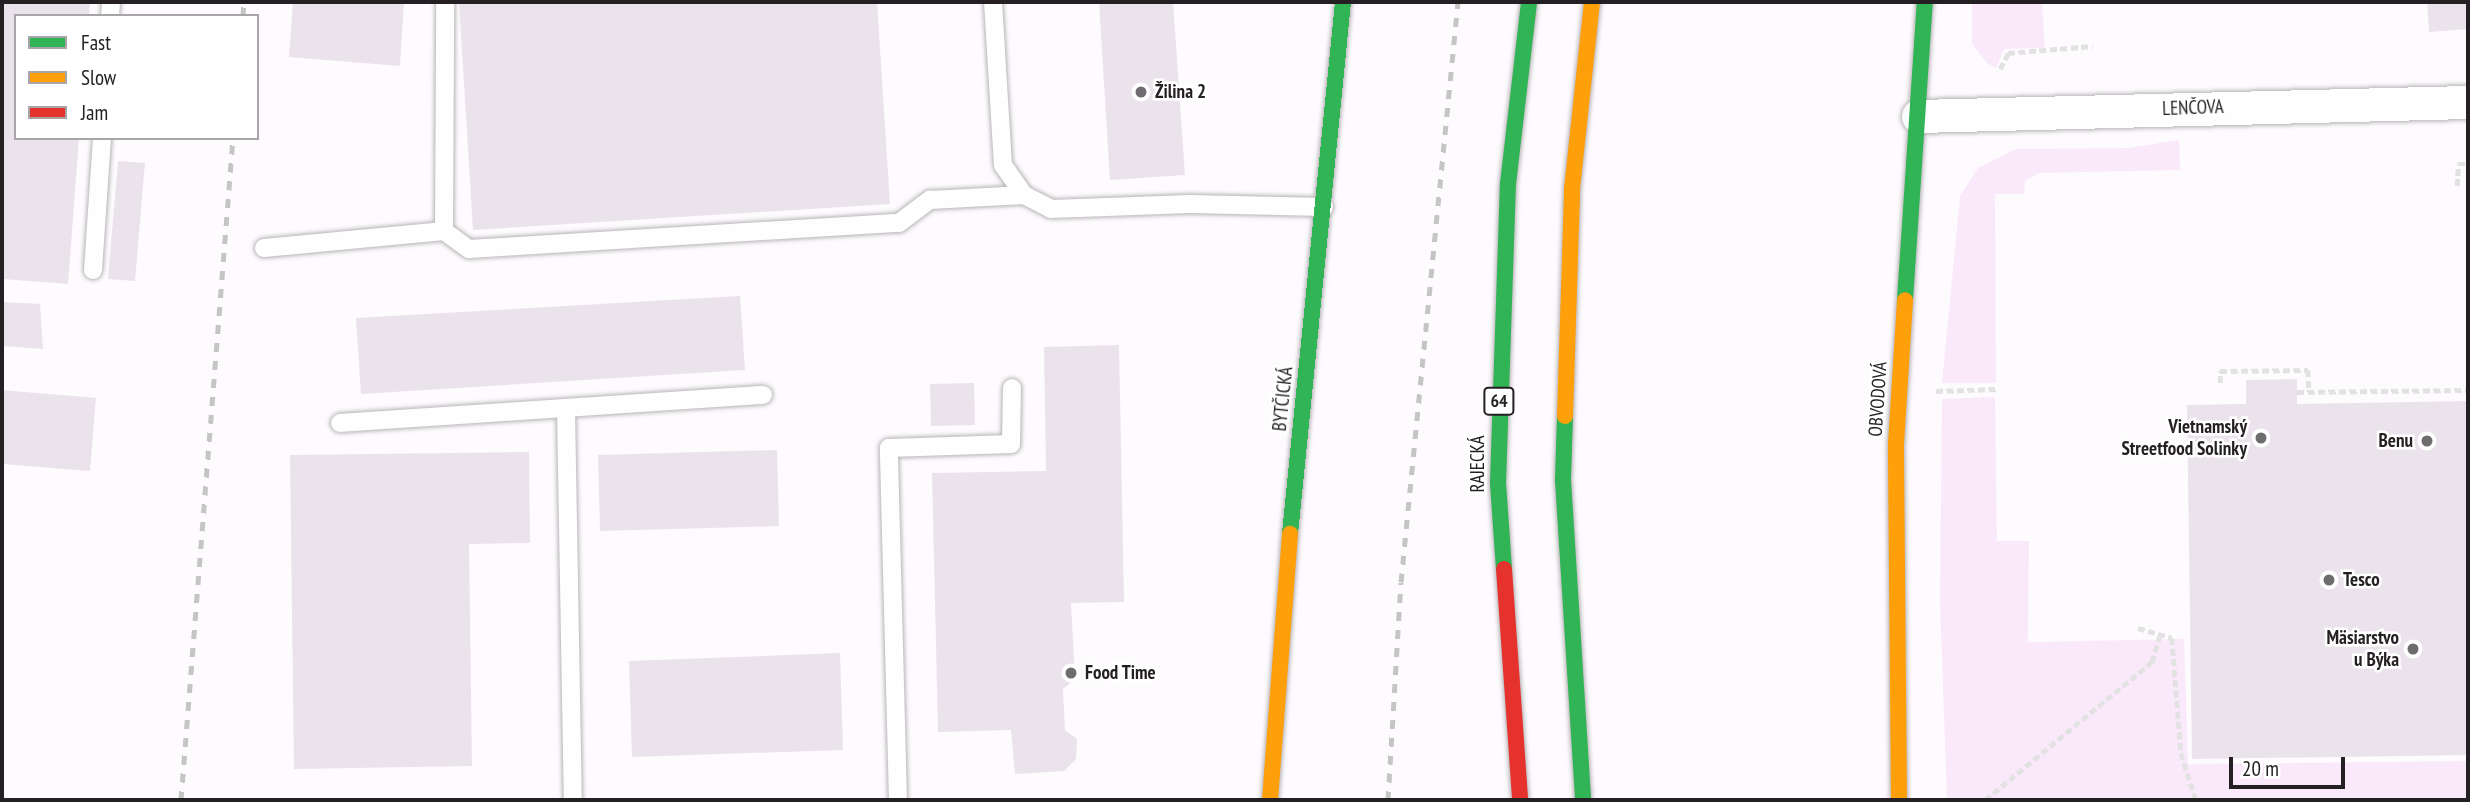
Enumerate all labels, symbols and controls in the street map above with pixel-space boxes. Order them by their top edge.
legend [14,14,259,140]
text: Fast [81,29,111,56]
text: Slow [81,64,116,91]
place label: Žilina 2 [1155,81,1206,103]
marker: Žilina 2 [1133,84,1149,100]
street label: LENČOVA [2162,96,2224,120]
text: Jam [81,99,108,126]
street label: OBVODOVÁ [1864,361,1892,437]
street label: BYTČICKÁ [1268,366,1298,432]
road number: 64 [1483,386,1515,416]
place label: Vietnamský Streetfood Solinky [2121,416,2247,460]
marker: Vietnamský Streetfood Solinky [2253,430,2269,446]
place label: Benu [2379,430,2413,452]
marker: Benu [2419,433,2435,449]
street label: RAJECKÁ [1467,436,1489,492]
place label: Tesco [2343,569,2380,591]
marker: Tesco [2321,572,2337,588]
place label: Mäsiarstvo u Býka [2326,627,2399,671]
marker: Mäsiarstvo u Býka [2405,641,2421,657]
place label: Food Time [1085,662,1156,684]
marker: Food Time [1063,665,1079,681]
scale bar [2232,742,2348,786]
text: 20 m [2242,755,2279,782]

